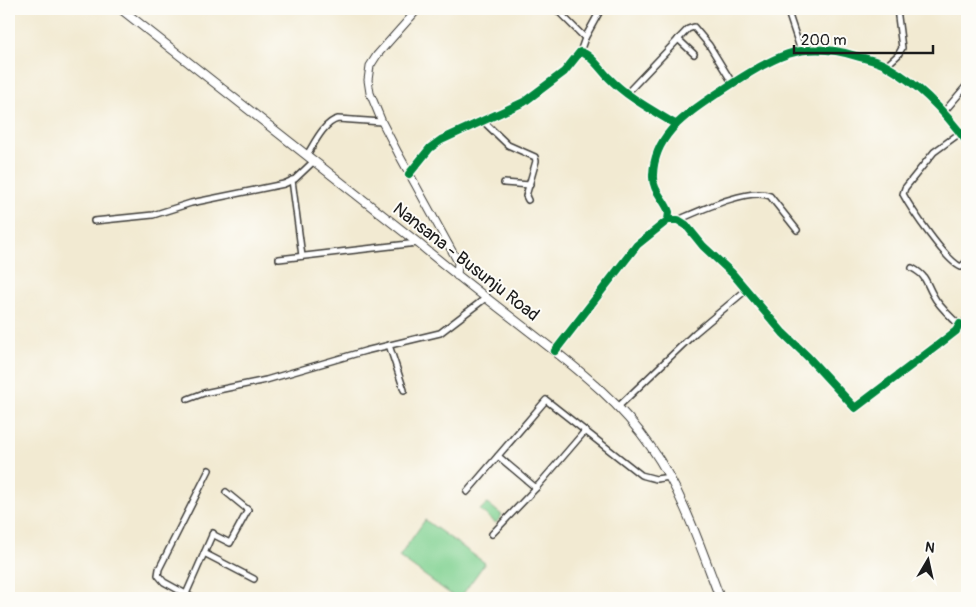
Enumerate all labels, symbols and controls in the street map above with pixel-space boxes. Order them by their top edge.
scale bar [794,22,932,54]
text: 200 m [801,31,846,50]
street label: Nansana - Busunju Road [388,198,544,326]
north arrow [904,534,954,584]
text: N [924,539,936,557]

